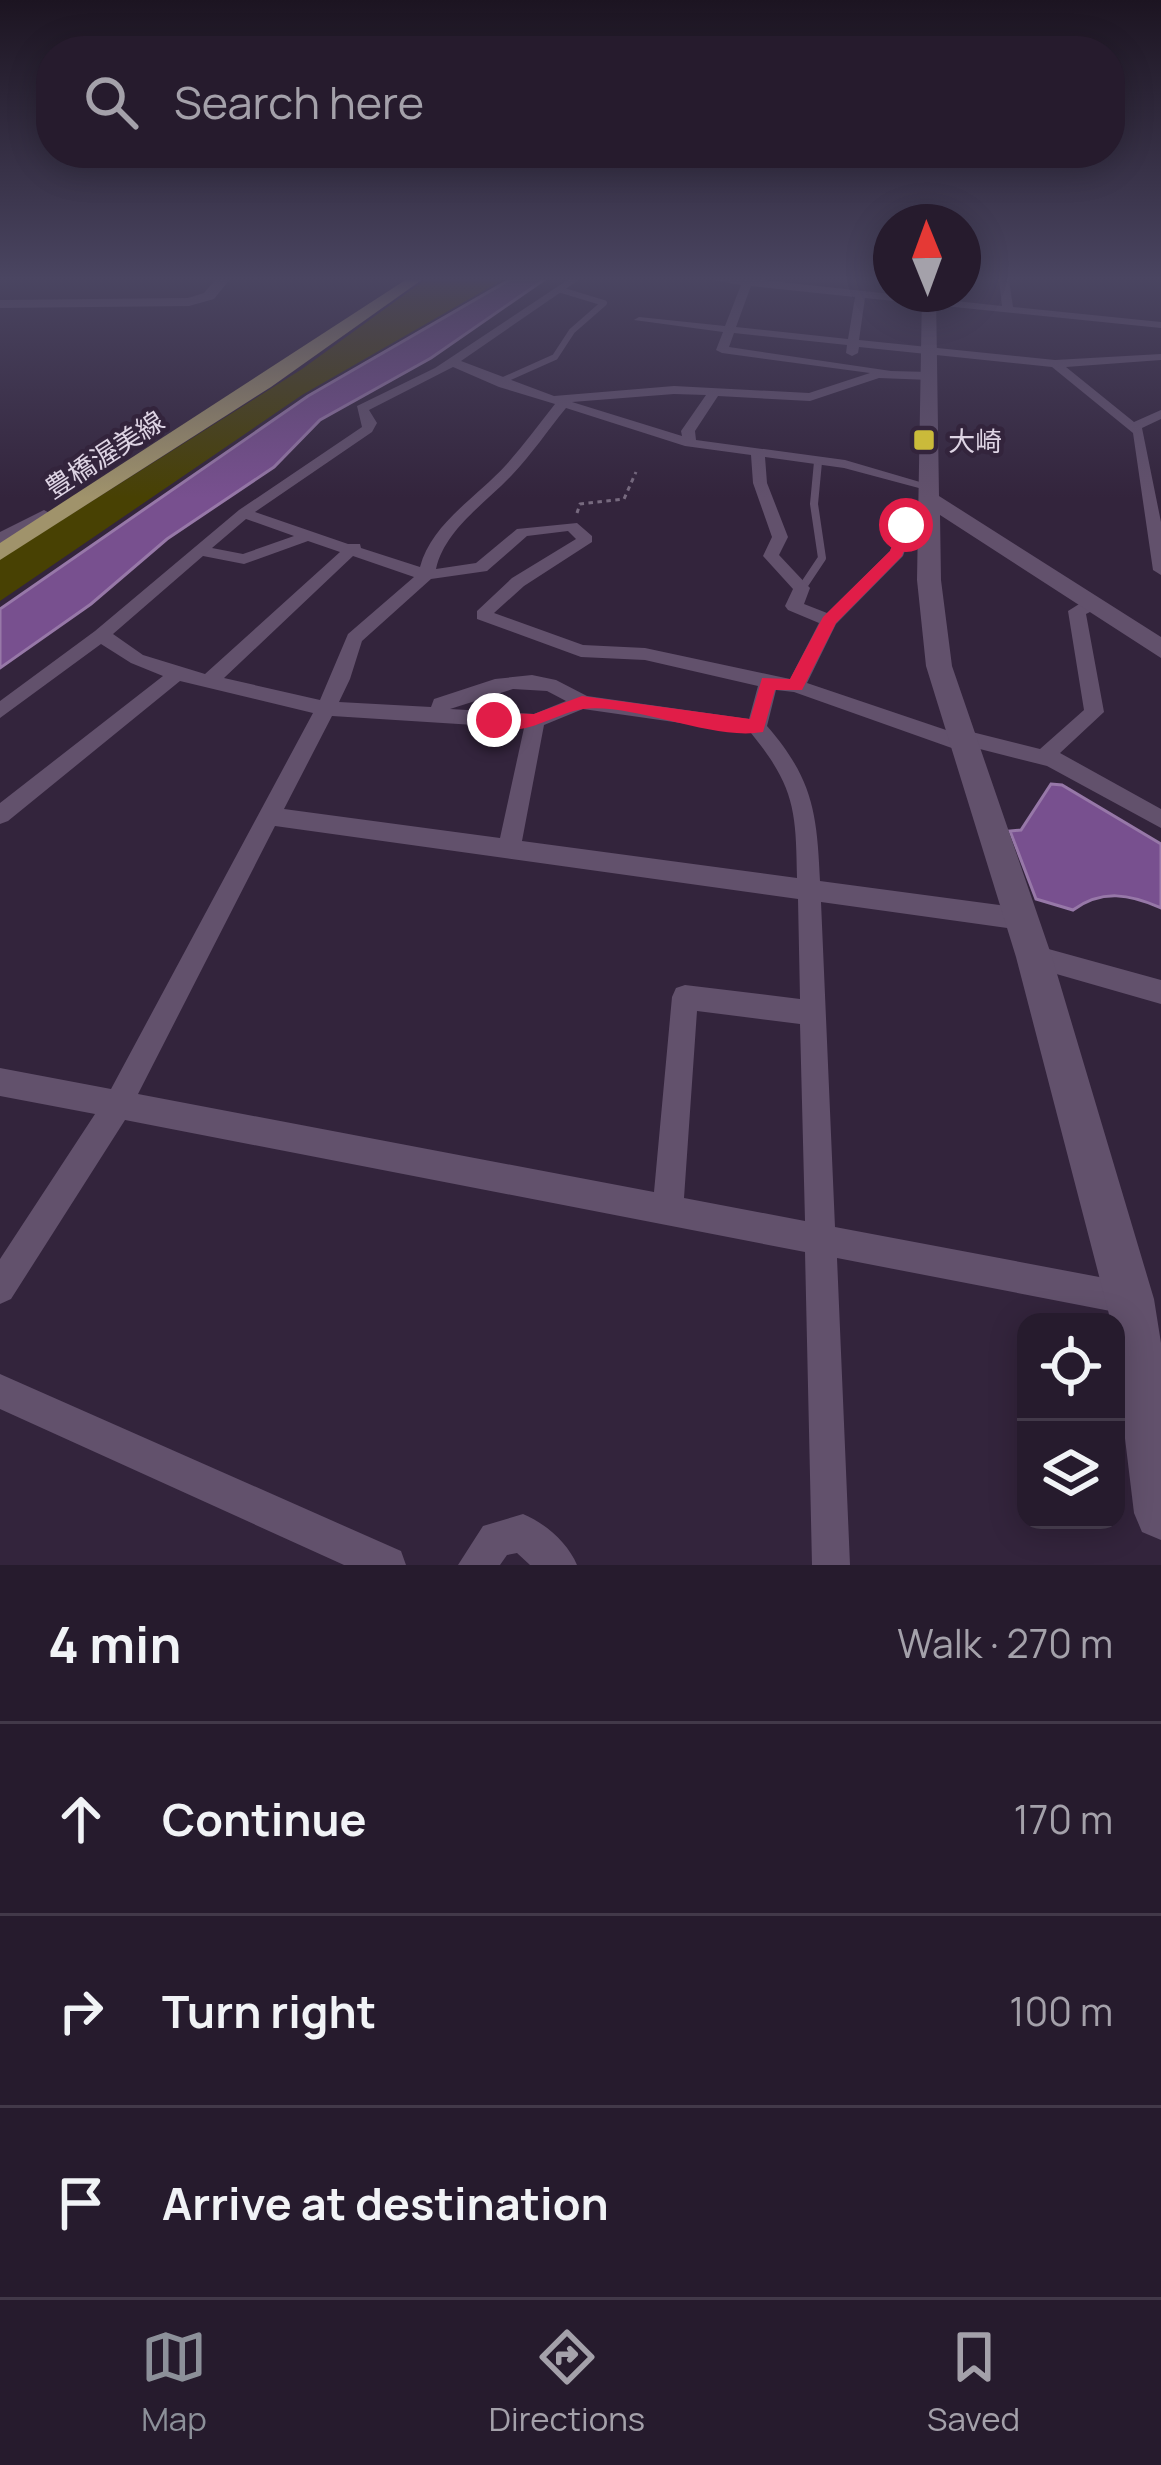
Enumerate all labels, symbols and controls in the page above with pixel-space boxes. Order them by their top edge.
search box [36,36,1125,168]
icon: search [78,69,144,135]
text: Search here [174,71,424,133]
north arrow [873,204,981,312]
street label: 豊橋渥美線 [37,402,171,506]
place label: 大崎 [948,422,1002,459]
marker: 大崎 [911,427,937,453]
route start [879,498,933,552]
route end [467,693,521,747]
map controls [1017,1313,1125,1529]
button: locate [1017,1313,1125,1421]
button: layers [1017,1421,1125,1529]
text: 4 min [48,1609,181,1678]
text: Walk · 270 m [897,1616,1113,1670]
icon: ahead [48,1786,114,1852]
text: Continue [162,1788,367,1850]
text: 170 m [1014,1792,1113,1846]
icon: right [48,1978,114,2044]
text: Turn right [162,1980,376,2042]
text: 100 m [1009,1984,1113,2038]
icon: arrive [48,2170,114,2236]
text: Arrive at destination [162,2172,609,2234]
tab: Map [141,2324,207,2441]
tab: Directions [489,2324,645,2441]
tab: Saved [927,2324,1020,2441]

